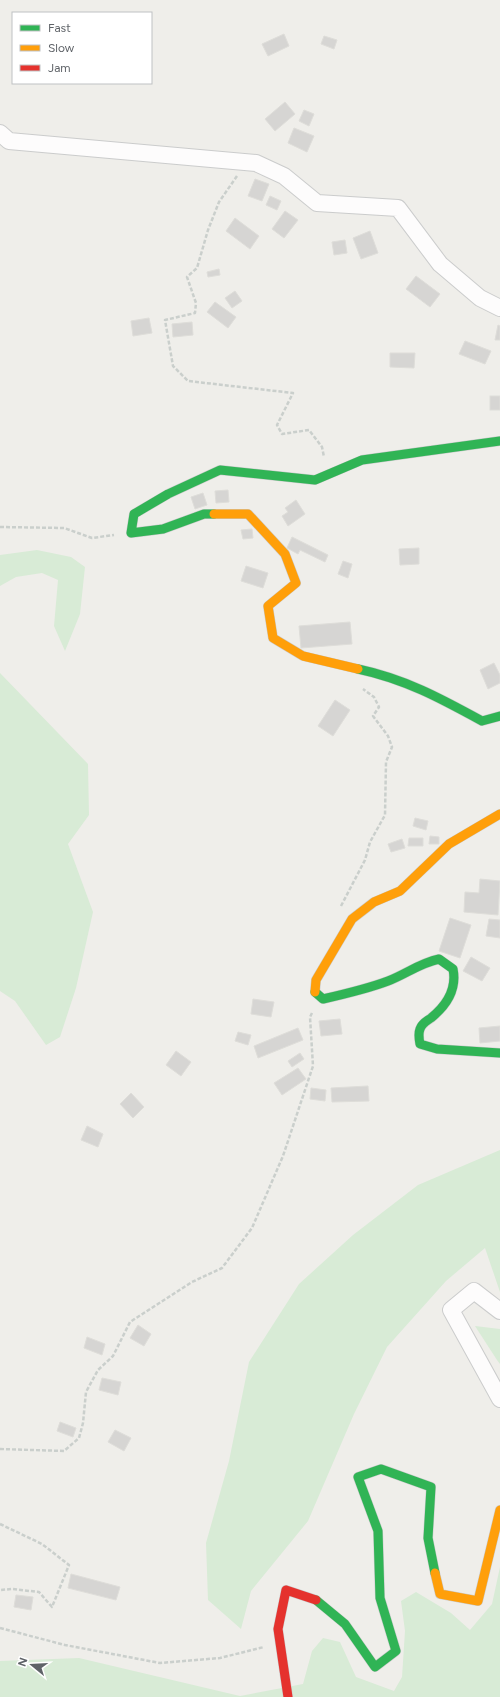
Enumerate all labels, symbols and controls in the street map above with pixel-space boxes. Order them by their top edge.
legend [12,12,152,84]
text: Fast [48,21,71,35]
text: Slow [48,41,75,55]
text: Jam [48,61,71,75]
north arrow [12,1645,52,1685]
text: N [15,1656,30,1668]

